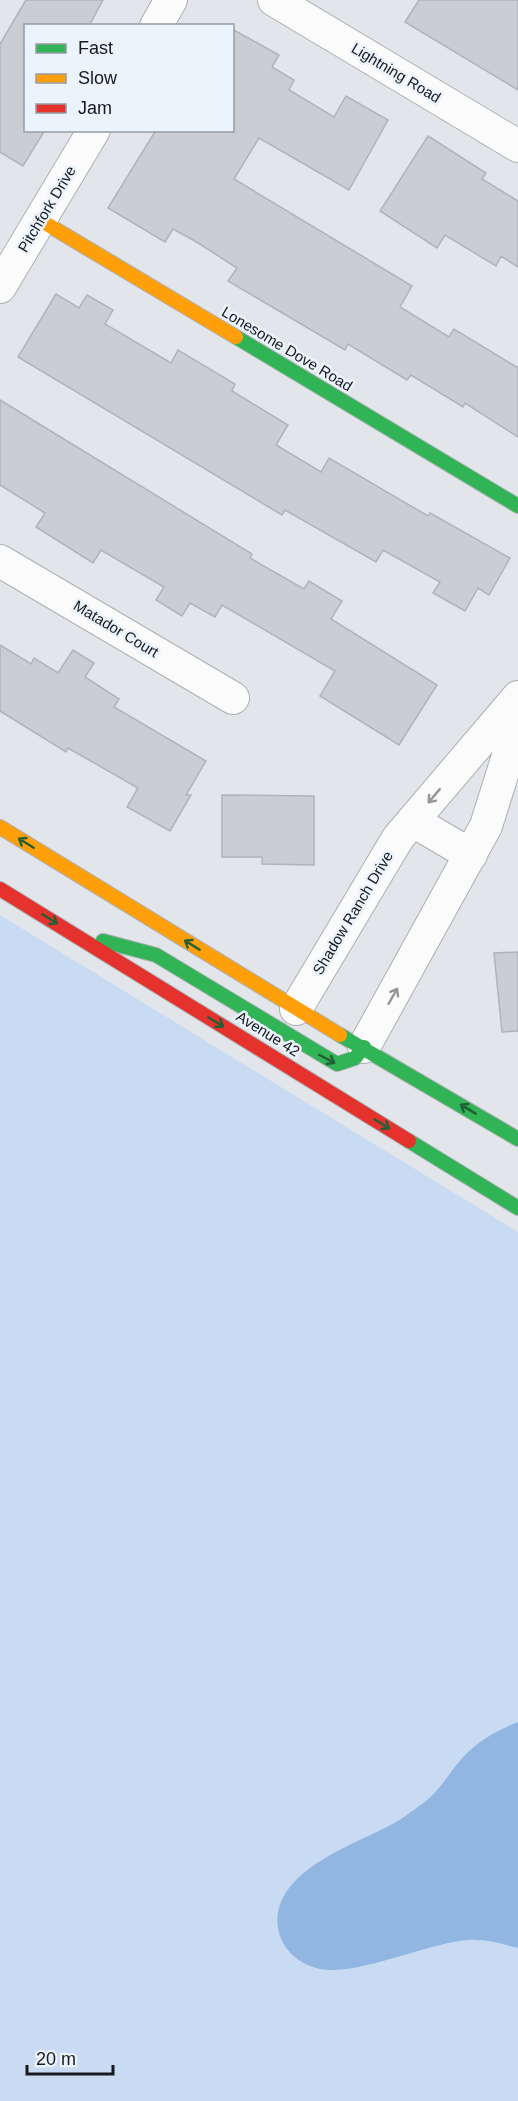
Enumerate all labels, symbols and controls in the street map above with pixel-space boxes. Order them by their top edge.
legend [24,24,234,132]
text: Fast [78,38,113,58]
street label: Lightning Road [349,39,444,106]
text: Slow [78,68,118,88]
text: Jam [78,98,112,118]
street label: Pitchfork Drive [14,163,79,255]
street label: Lonesome Dove Road [219,303,356,394]
street label: Matador Court [71,597,162,661]
one-way arrow [427,788,441,803]
one-way arrow [18,836,35,848]
street label: Shadow Ranch Drive [309,848,396,978]
one-way arrow [41,914,58,926]
one-way arrow [184,938,201,950]
one-way arrow [387,988,399,1005]
street label: Avenue 42 [233,1007,303,1060]
one-way arrow [207,1016,224,1028]
one-way arrow [317,1054,335,1065]
one-way arrow [460,1103,477,1115]
one-way arrow [373,1119,390,1131]
scale bar [27,2038,112,2076]
text: 20 m [36,2049,76,2069]

